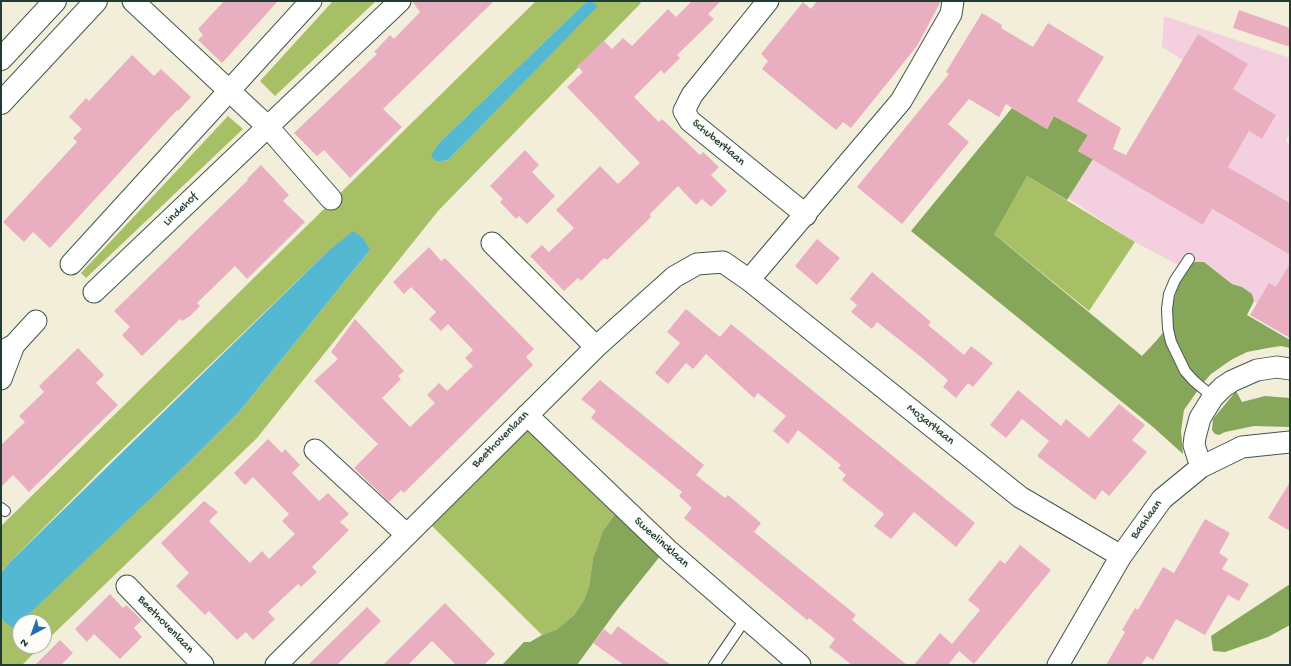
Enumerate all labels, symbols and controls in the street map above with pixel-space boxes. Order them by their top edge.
street label: Schubertlaan [688,117,748,169]
street label: Lindehof [161,190,201,230]
street label: Mozartlaan [903,401,957,449]
street label: Beethovenlaan [469,408,533,472]
street label: Bachlaan [1128,498,1166,542]
street label: Sweelincklaan [630,514,692,572]
street label: Beethovenlaan [134,593,196,657]
north arrow [12,614,52,654]
text: N [18,635,31,649]

